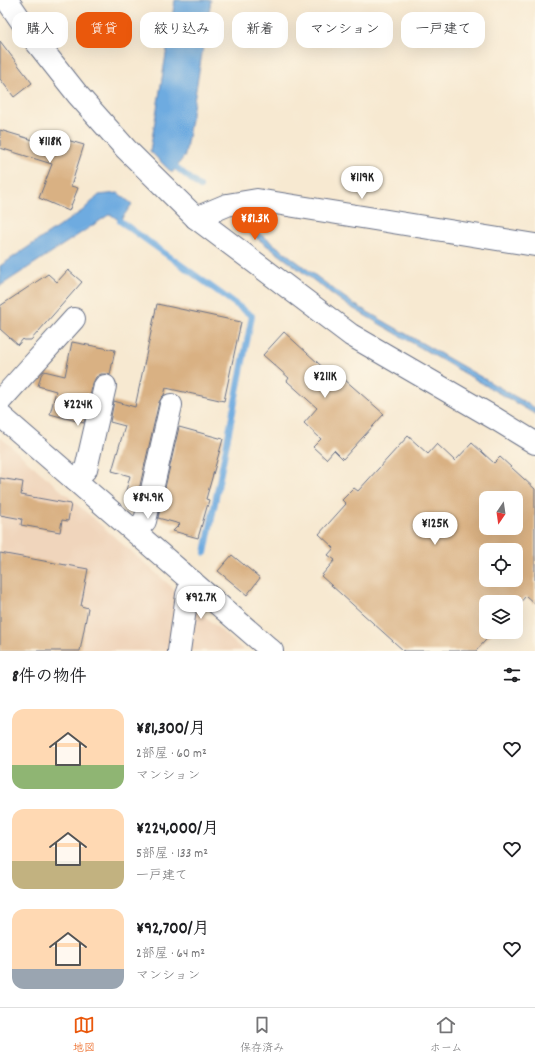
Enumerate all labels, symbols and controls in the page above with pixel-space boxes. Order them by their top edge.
chip: 購入 [12,12,68,48]
chip: 賃貸 [76,12,132,48]
chip: 絞り込み [140,12,224,48]
chip: 新着 [232,12,288,48]
chip: マンション [296,12,393,48]
chip: 一戸建て [401,12,485,48]
pin: ¥118K [22,130,78,164]
text: ¥118K [38,133,62,152]
pin: ¥119K [334,166,390,200]
text: ¥119K [350,169,374,188]
pin: ¥81.3K [222,207,288,241]
text: ¥81.3K [241,210,269,229]
pin: ¥211K [297,365,353,399]
text: ¥211K [313,368,337,387]
pin: ¥224K [50,393,106,427]
text: ¥224K [63,396,93,415]
pin: ¥84.9K [115,486,181,520]
text: ¥84.9K [132,489,164,508]
north arrow [479,491,523,535]
map controls [479,491,523,639]
pin: ¥125K [407,512,463,546]
text: ¥125K [422,515,448,534]
button: locate [479,543,523,587]
pin: ¥92.7K [168,586,234,620]
text: ¥92.7K [185,589,217,608]
button: layers [479,595,523,639]
icon: filters [501,664,523,686]
text: 8件の物件 [12,666,87,690]
text: ¥81,300/月 [136,718,206,742]
icon: home [44,725,92,773]
icon: heart [501,738,523,760]
text: 2部屋 · 60 m² [136,745,207,764]
text: マンション [136,767,200,786]
text: ¥224,000/月 [136,818,219,842]
icon: home [44,825,92,873]
icon: heart [501,838,523,860]
text: 5部屋 · 133 m² [136,845,208,864]
text: 一戸建て [136,867,188,886]
text: ¥92,700/月 [136,918,210,942]
icon: home [44,925,92,973]
icon: heart [501,938,523,960]
text: 2部屋 · 64 m² [136,945,205,964]
text: マンション [136,967,200,986]
tab: 地図 [73,1014,95,1057]
tab: 保存済み [240,1014,284,1057]
tab: ホーム [430,1014,462,1057]

